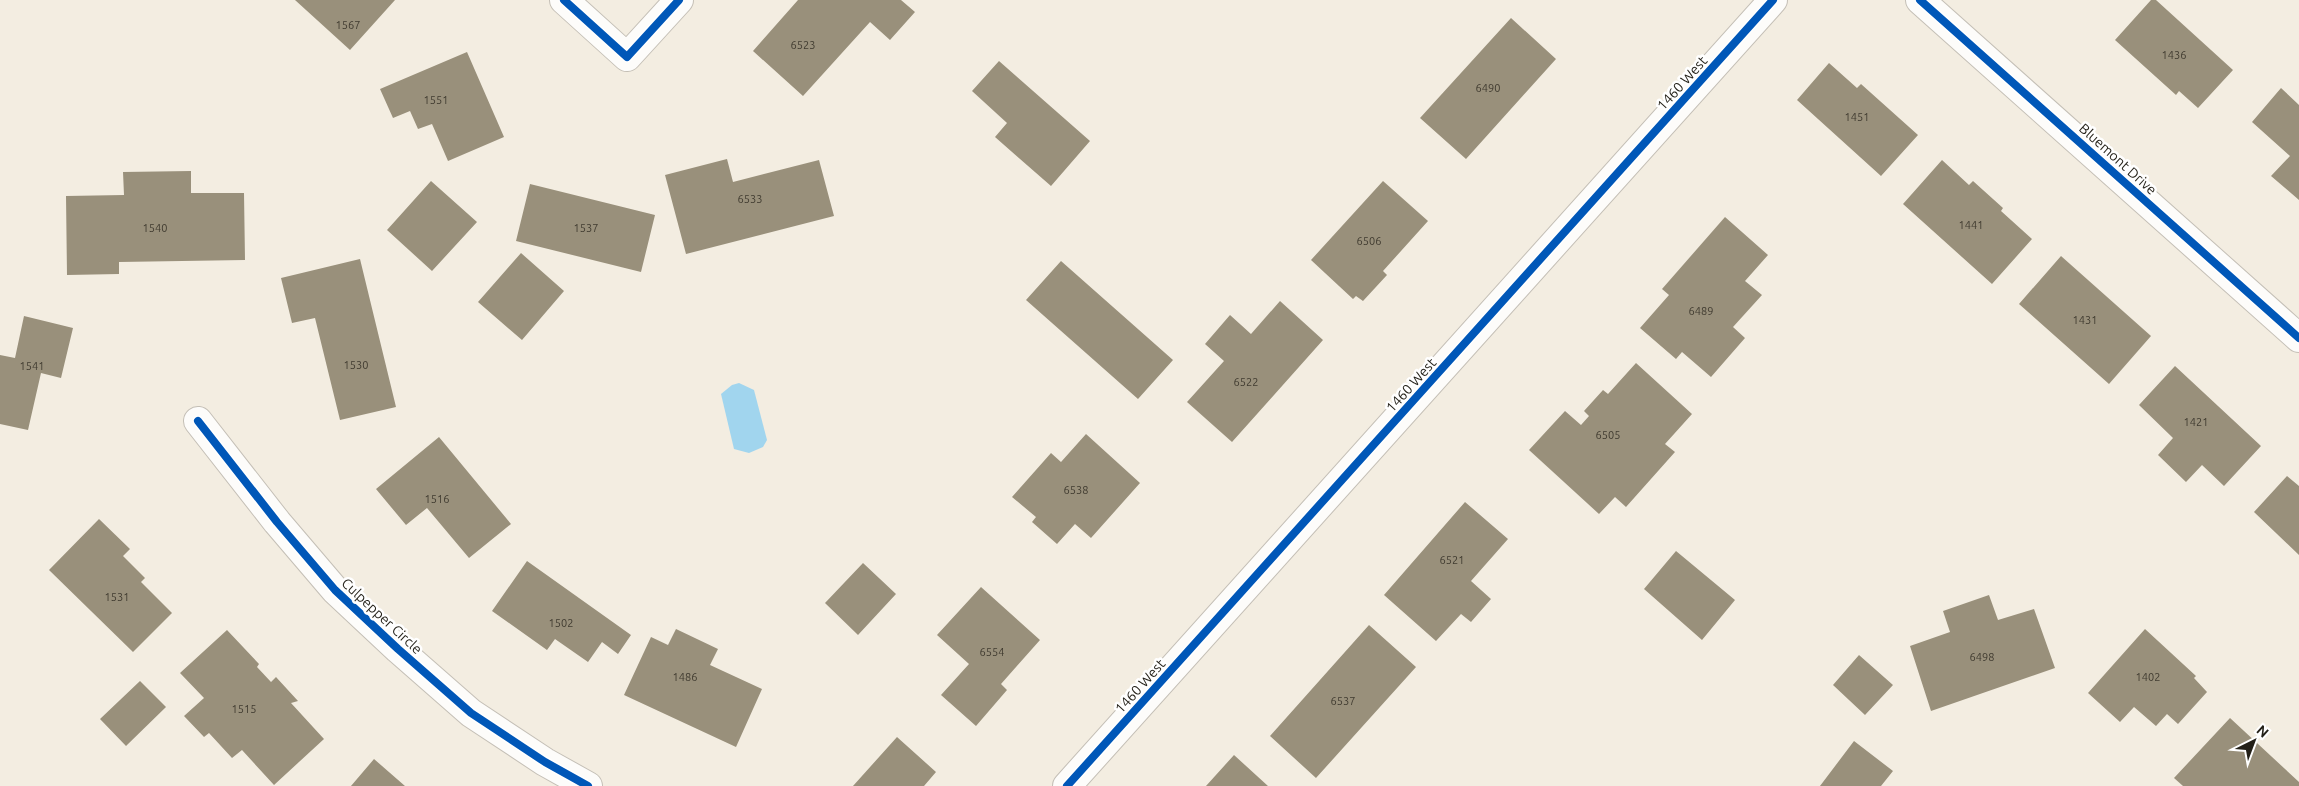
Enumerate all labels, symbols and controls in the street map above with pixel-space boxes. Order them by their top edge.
house number: 1567 [336,19,360,31]
house number: 6523 [791,39,815,51]
house number: 1436 [2162,49,2186,61]
street label: 1460 West [1654,52,1711,113]
house number: 6490 [1476,82,1500,94]
house number: 1551 [424,94,448,106]
house number: 1451 [1845,111,1869,123]
street label: Bluemont Drive [2076,120,2160,198]
house number: 6533 [738,193,762,205]
house number: 1441 [1959,219,1983,231]
house number: 1540 [143,222,167,234]
house number: 1537 [574,222,598,234]
house number: 6506 [1357,235,1381,247]
house number: 6489 [1689,305,1713,317]
house number: 1431 [2073,314,2097,326]
street label: 1460 West [1383,354,1440,415]
house number: 1530 [344,359,368,371]
house number: 1541 [20,360,44,372]
house number: 6522 [1234,376,1258,388]
house number: 1421 [2184,416,2208,428]
house number: 6505 [1596,429,1620,441]
house number: 6538 [1064,484,1088,496]
house number: 1516 [425,493,449,505]
house number: 6521 [1440,554,1464,566]
street label: Culpepper Circle [339,575,425,657]
house number: 1531 [105,591,129,603]
house number: 1502 [549,617,573,629]
house number: 6554 [980,646,1004,658]
house number: 6498 [1970,651,1994,663]
street label: 1460 West [1112,655,1169,716]
house number: 1486 [673,671,697,683]
house number: 1402 [2136,671,2160,683]
house number: 6537 [1331,695,1355,707]
house number: 1515 [232,703,256,715]
north arrow [2229,716,2279,766]
text: N [2253,722,2272,741]

